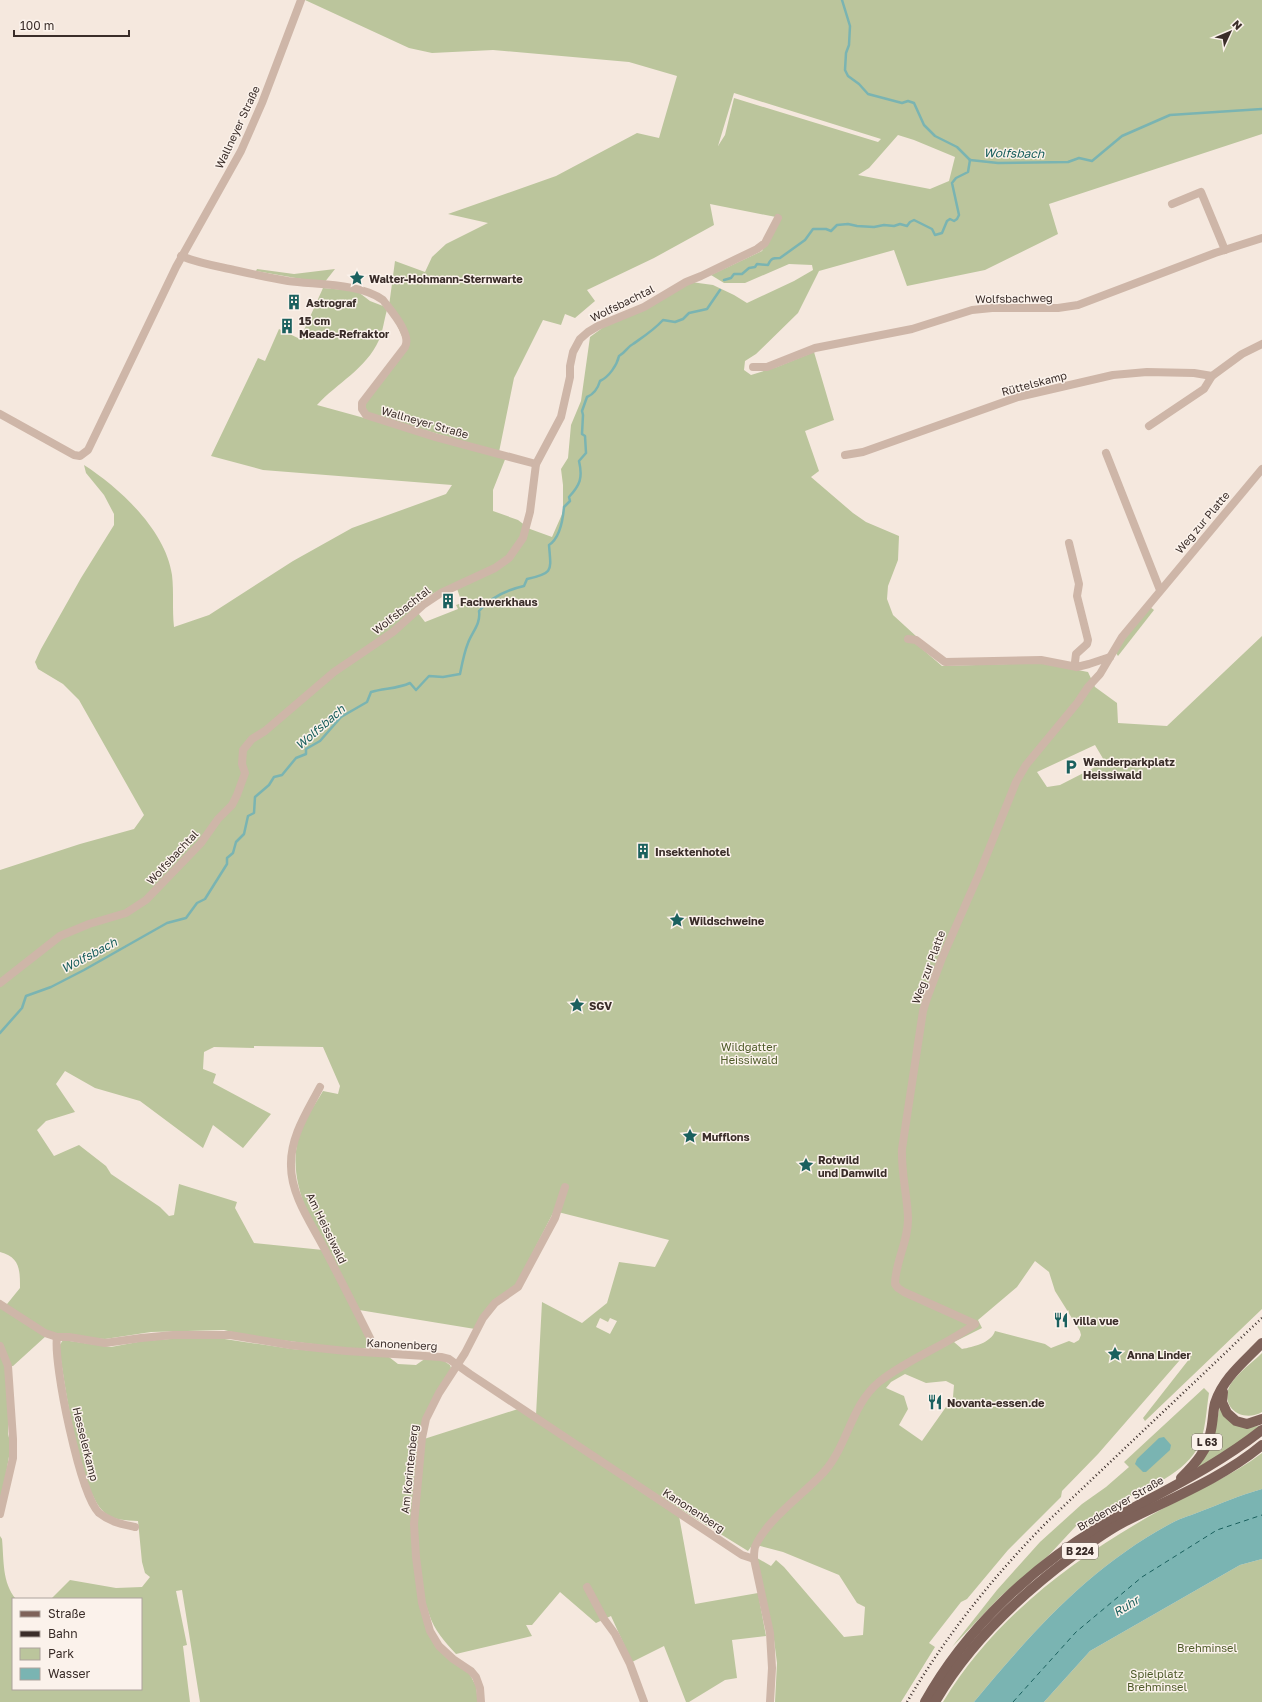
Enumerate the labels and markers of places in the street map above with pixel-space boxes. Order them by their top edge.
place icon: Walter-Hohmann-Sternwarte [348,269,366,287]
place label: Walter-Hohmann-Sternwarte [369,272,523,285]
building icon: Astrograf [285,293,303,311]
place label: Astrograf [306,296,356,309]
place label: 15 cm Meade-Refraktor [299,314,390,340]
building icon: 15 cm Meade-Refraktor [278,317,296,335]
building icon: Fachwerkhaus [439,592,457,610]
place label: Fachwerkhaus [460,595,538,608]
place label: Wanderparkplatz Heissiwald [1083,755,1175,781]
parking icon: Wanderparkplatz Heissiwald [1062,758,1080,776]
building icon: Insektenhotel [634,842,652,860]
place label: Insektenhotel [655,845,730,858]
place icon: Wildschweine [668,911,686,929]
place label: Wildschweine [689,914,765,927]
place icon: SGV [568,996,586,1014]
place label: SGV [589,999,612,1012]
place icon: Mufflons [681,1127,699,1145]
place label: Mufflons [702,1130,750,1143]
place label: Rotwild und Damwild [818,1153,887,1179]
place icon: Rotwild und Damwild [797,1156,815,1174]
restaurant icon: villa vue [1052,1311,1070,1329]
place label: villa vue [1073,1314,1119,1327]
place icon: Anna Linder [1106,1345,1124,1363]
place label: Anna Linder [1127,1348,1191,1361]
restaurant icon: Novanta-essen.de [926,1393,944,1411]
place label: Novanta-essen.de [947,1396,1045,1409]

